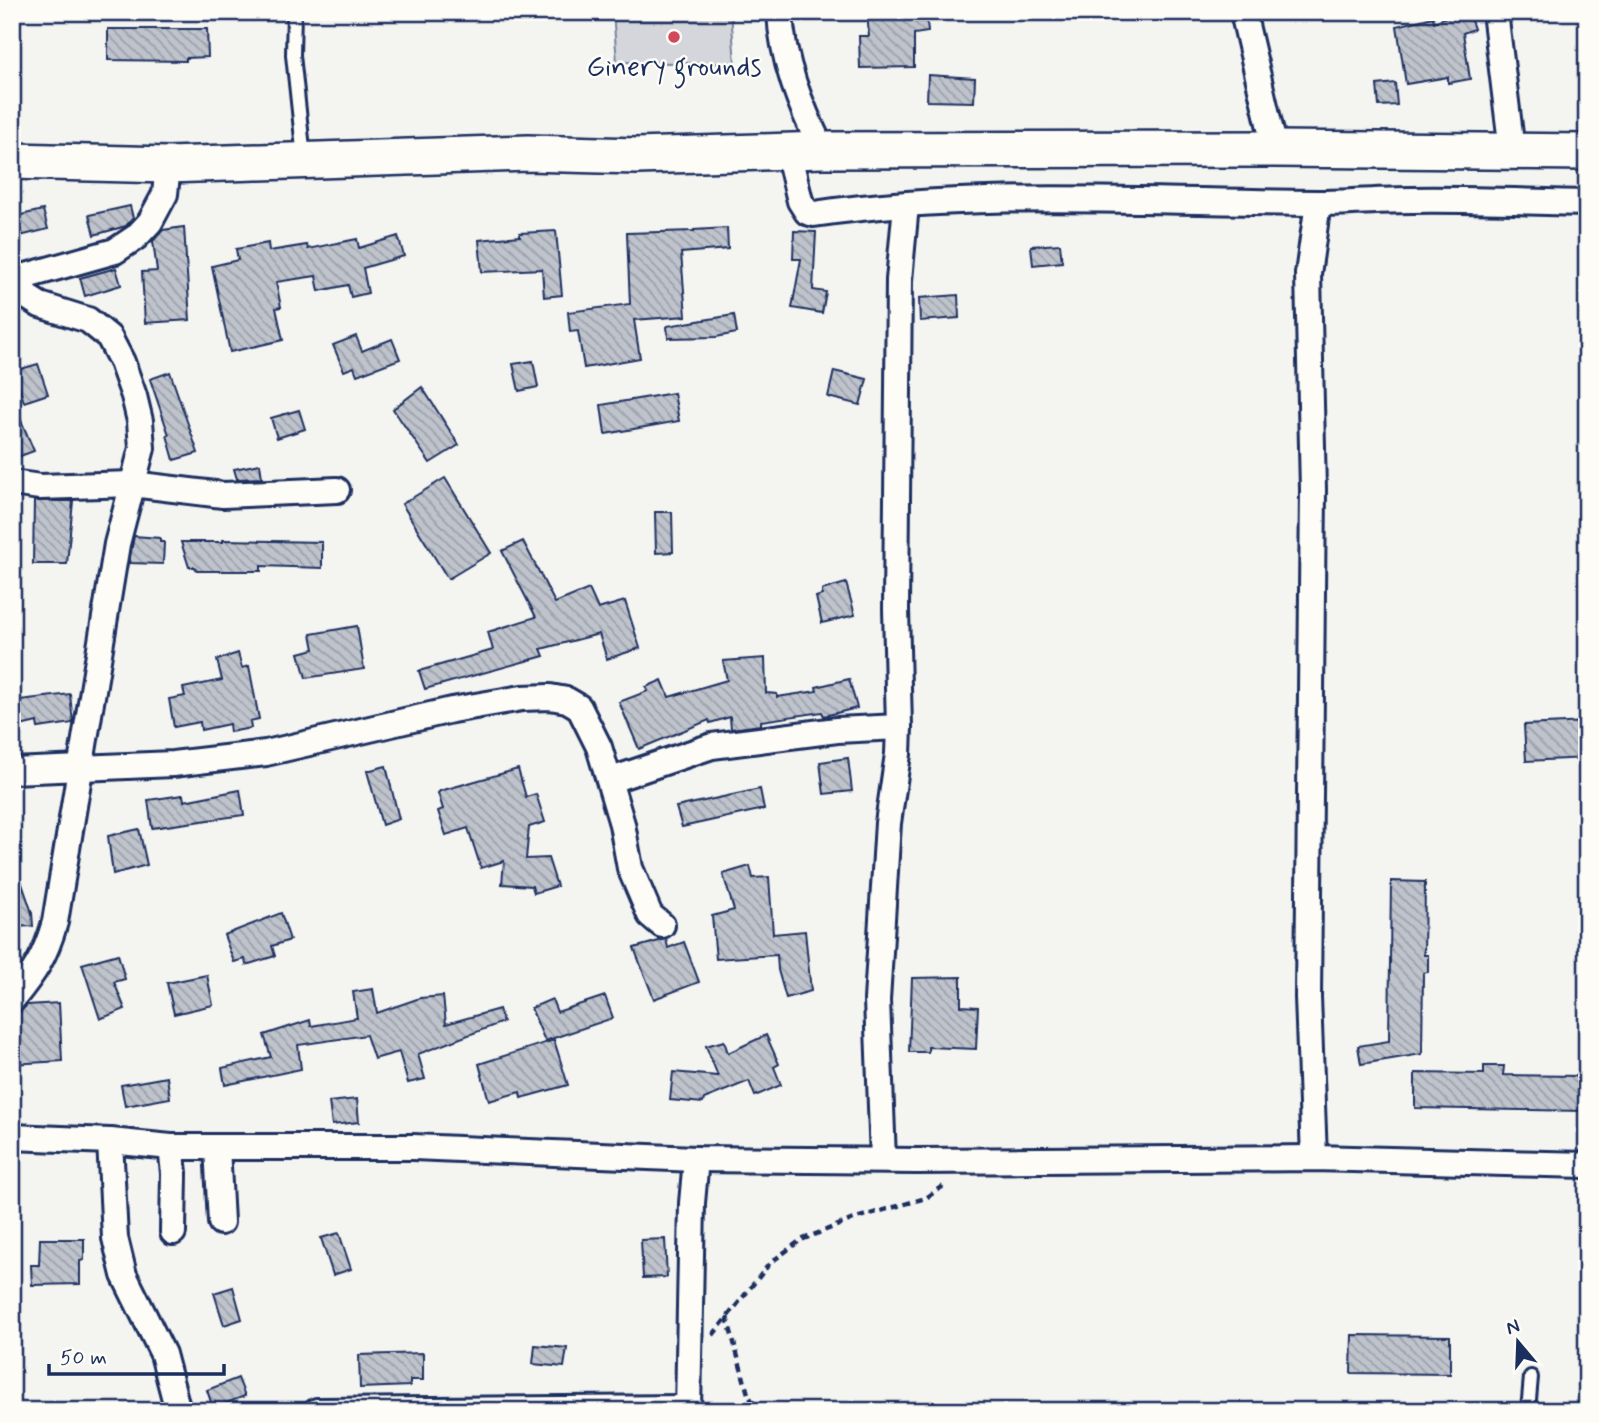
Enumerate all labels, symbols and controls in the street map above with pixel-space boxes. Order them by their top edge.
marker: Ginery grounds [666,29,682,45]
place label: Ginery grounds [587,49,761,89]
north arrow [1484,1308,1554,1378]
text: N [1503,1313,1523,1341]
scale bar [49,1332,224,1376]
text: 50 m [60,1344,107,1372]

